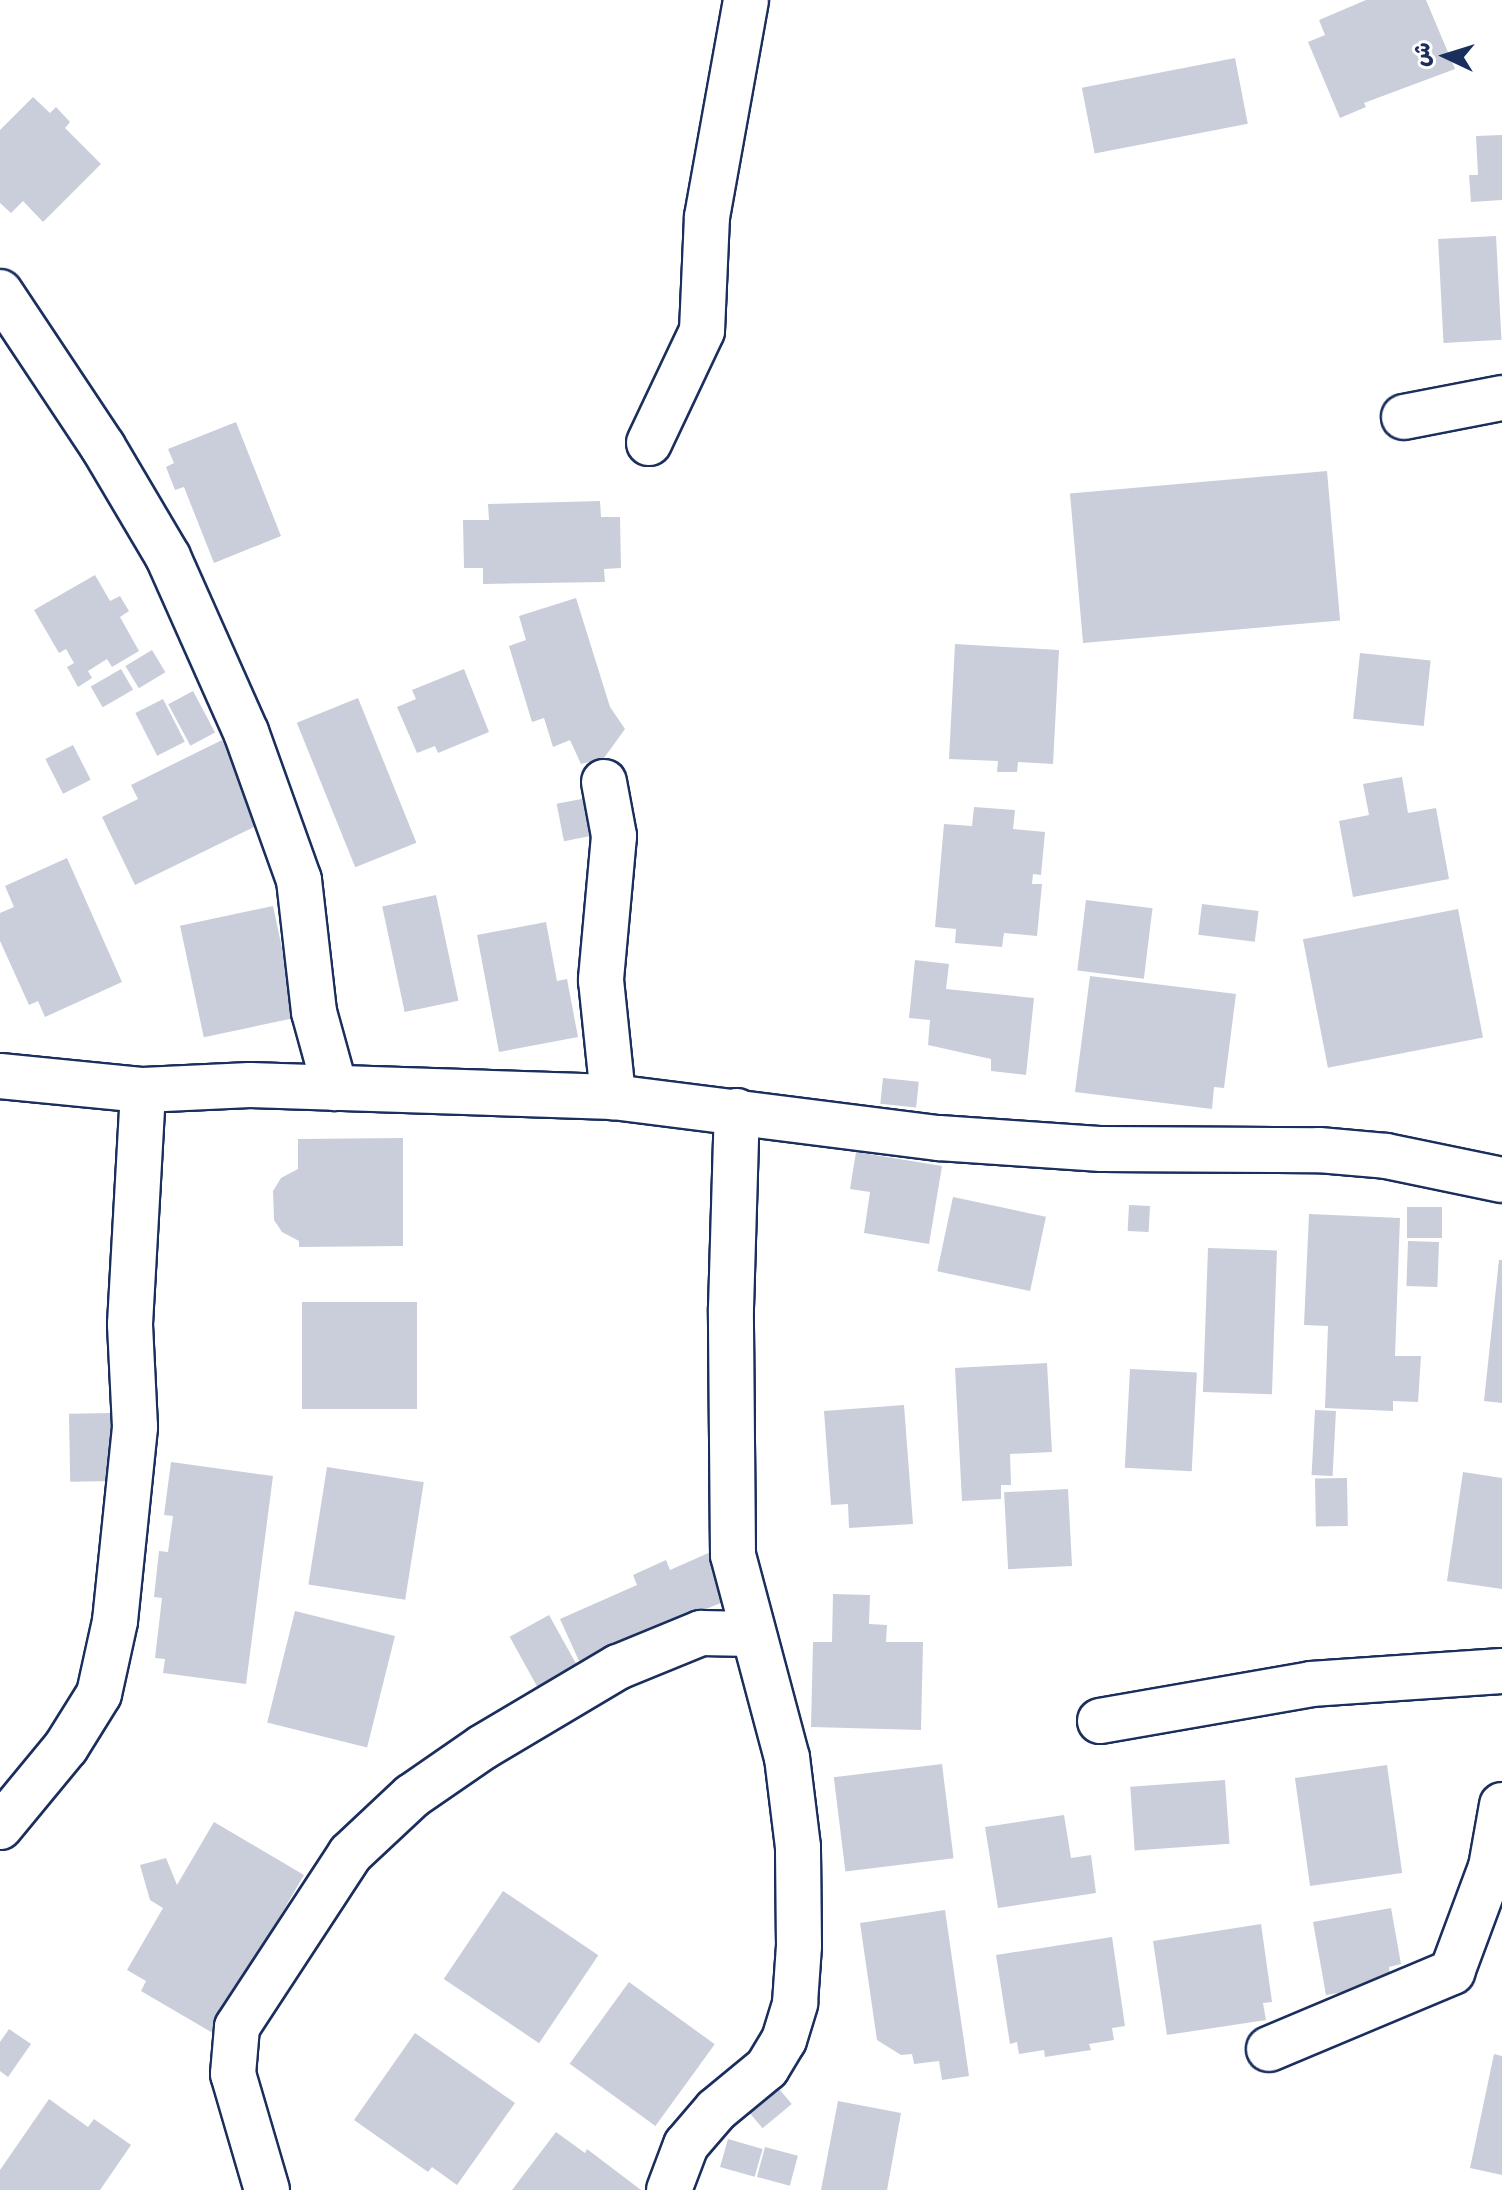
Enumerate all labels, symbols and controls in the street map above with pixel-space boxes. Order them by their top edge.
north arrow [1406,16,1486,96]
text: ش [1407,41,1437,67]

